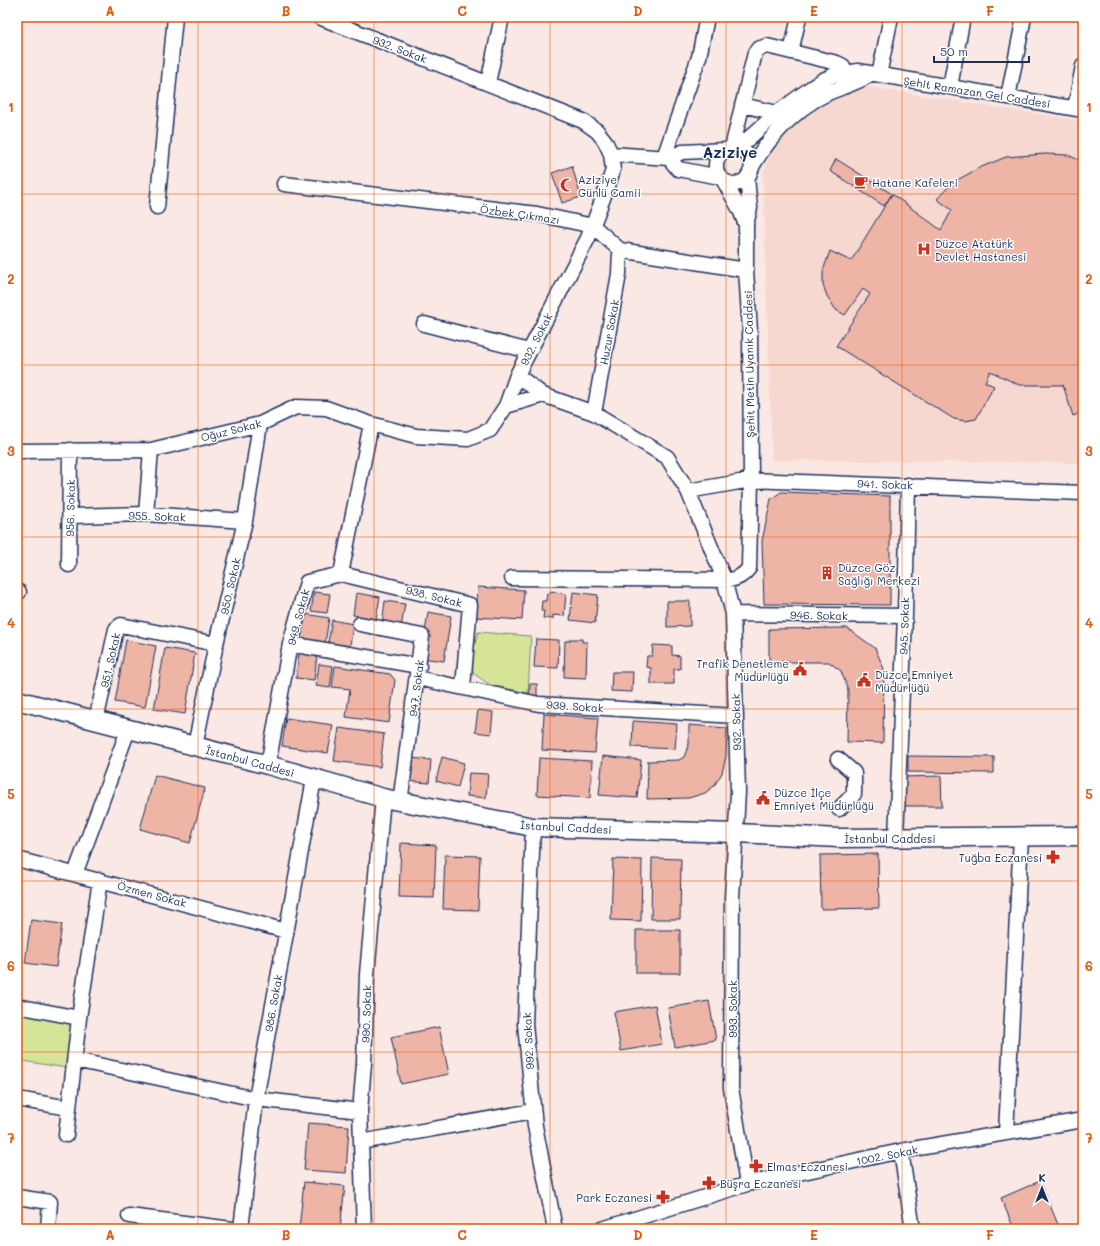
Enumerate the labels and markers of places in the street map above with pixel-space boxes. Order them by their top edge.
place label: Aziziye Günlü Camii [578,172,641,200]
cafe icon: Hatane Kafeleri [853,174,869,190]
place label: Hatane Kafeleri [872,175,958,190]
mosque icon: Aziziye Günlü Camii [559,177,575,193]
place label: Düzce Atatürk Devlet Hastanesi [935,236,1026,264]
hospital icon: Düzce Atatürk Devlet Hastanesi [916,241,932,257]
place label: Düzce Göz Sağlığı Merkezi [838,560,920,588]
building icon: Düzce Göz Sağlığı Merkezi [819,565,835,581]
place label: Trafik Denetleme Müdürlüğü [696,656,789,684]
public building icon: Trafik Denetleme Müdürlüğü [792,661,808,677]
place label: Düzce Emniyet Müdürlüğü [875,667,954,695]
public building icon: Düzce Emniyet Müdürlüğü [856,672,872,688]
place label: Düzce İlçe Emniyet Müdürlüğü [774,785,874,813]
public building icon: Düzce İlçe Emniyet Müdürlüğü [755,790,771,806]
pharmacy icon: Tuğba Eczanesi [1045,849,1061,865]
place label: Tuğba Eczanesi [959,850,1042,865]
pharmacy icon: Elmas Eczanesi [748,1158,764,1174]
place label: Elmas Eczanesi [767,1159,848,1174]
pharmacy icon: Büşra Eczanesi [701,1175,717,1191]
place label: Büşra Eczanesi [720,1176,801,1191]
pharmacy icon: Park Eczanesi [655,1189,671,1205]
place label: Park Eczanesi [576,1190,652,1205]

